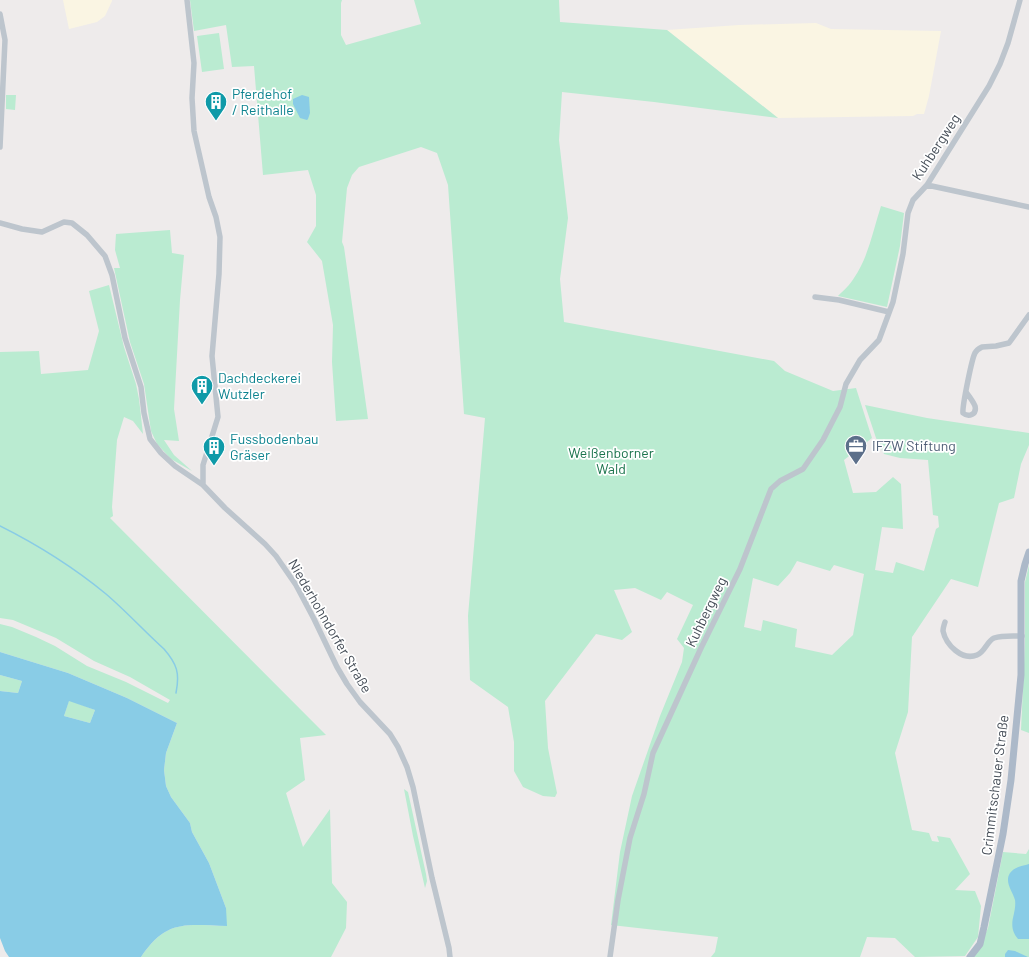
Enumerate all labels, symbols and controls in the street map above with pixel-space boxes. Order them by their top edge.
place label: Pferdehof / Reithalle [232,85,294,118]
building icon: Pferdehof / Reithalle [203,89,229,122]
street label: Kuhbergweg [908,110,963,183]
place label: Dachdeckerei Wutzler [218,369,301,402]
building icon: Dachdeckerei Wutzler [189,373,215,406]
place label: Fussbodenbau Gräser [230,430,319,463]
office icon: IFZW Stiftung [843,433,869,466]
building icon: Fussbodenbau Gräser [201,434,227,467]
place label: IFZW Stiftung [872,437,956,454]
park label: Weißenborner Wald [568,444,654,477]
street label: Niederhohndorfer Straße [285,556,376,696]
street label: Kuhbergweg [681,574,730,650]
street label: Crimmitschauer Straße [977,714,1012,856]

